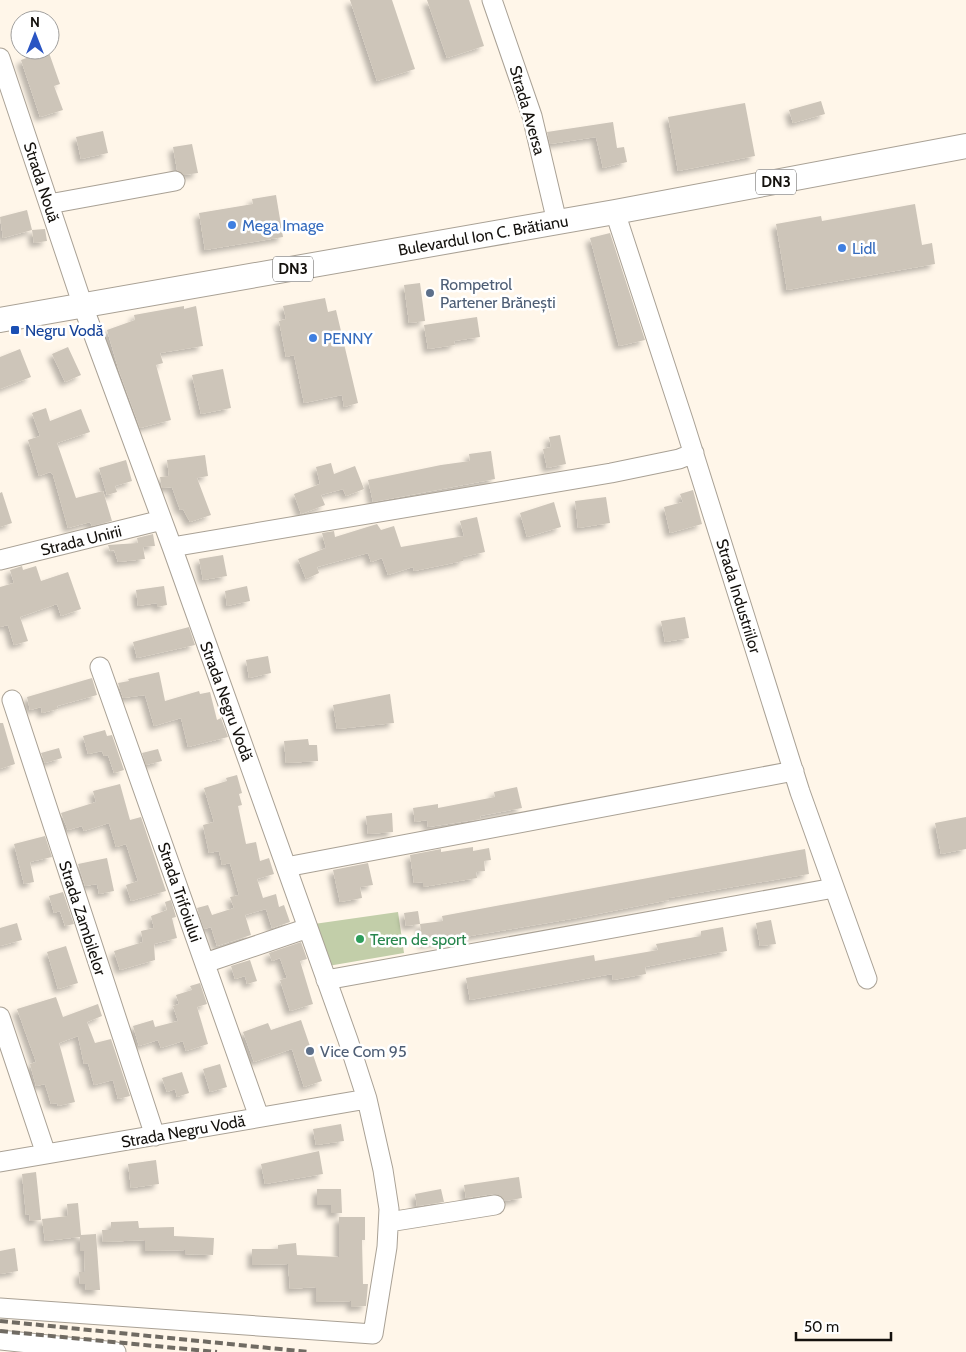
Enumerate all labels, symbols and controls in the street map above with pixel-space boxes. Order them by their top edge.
north arrow [10,10,60,60]
text: N [30,13,40,31]
street label: Strada Aversa [506,63,549,157]
street label: Strada Nouă [20,140,64,225]
road number: DN3 [756,170,796,194]
street label: Bulevardul Ion C. Brătianu [397,211,570,260]
place label: Mega Image [242,216,324,235]
marker: Mega Image [226,219,238,231]
place label: Lidl [852,239,876,258]
marker: Lidl [836,242,848,254]
road number: DN3 [273,256,313,282]
place label: Rompetrol Partener Brănești [440,275,556,313]
marker: Rompetrol Partener Brănești [424,287,436,299]
place label: Negru Vodă [25,321,104,340]
marker: Negru Vodă [9,324,21,336]
place label: PENNY [323,329,374,348]
marker: PENNY [307,332,319,344]
street label: Strada Unirii [39,521,124,560]
street label: Strada Industriilor [712,537,765,657]
street label: Strada Negru Vodă [196,639,257,764]
street label: Strada Trifoiului [154,840,205,944]
street label: Strada Zambilelor [55,858,110,979]
place label: Teren de sport [370,930,467,949]
marker: Teren de sport [354,933,366,945]
place label: Vice Com 95 [320,1042,407,1061]
marker: Vice Com 95 [304,1045,316,1057]
street label: Strada Negru Vodă [120,1111,247,1152]
scale bar [796,1310,891,1342]
text: 50 m [804,1318,839,1336]

